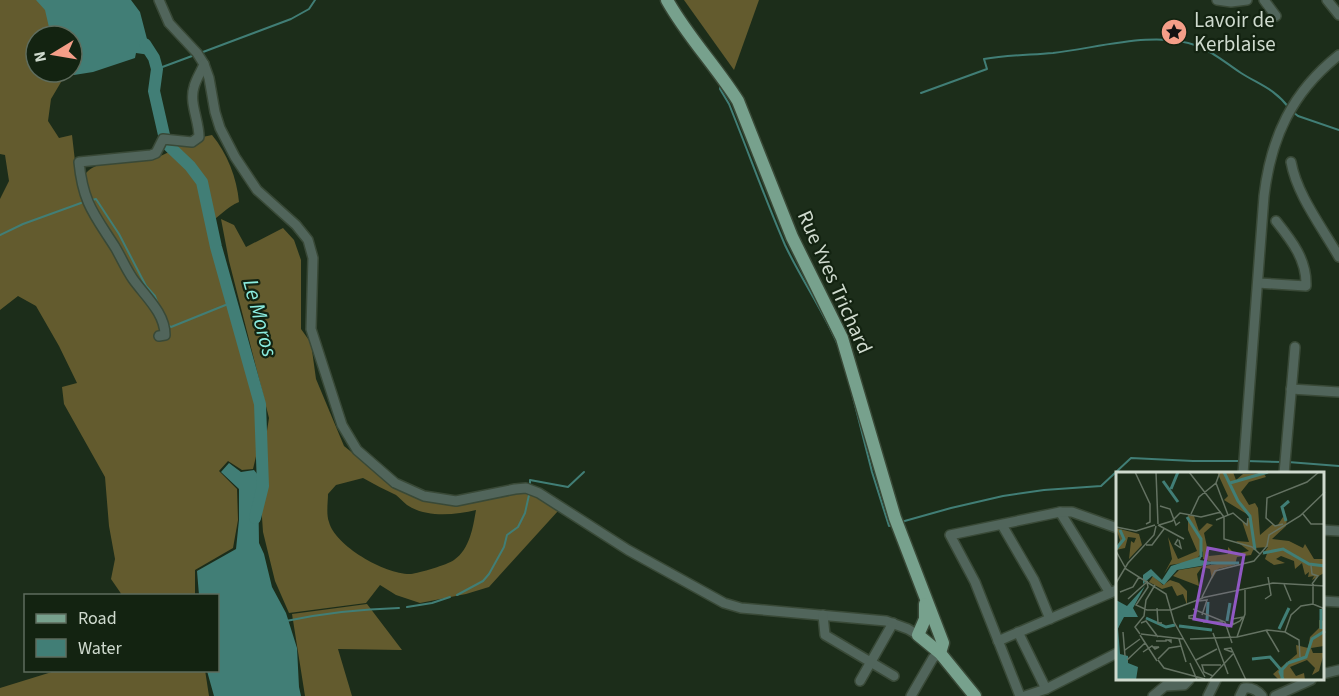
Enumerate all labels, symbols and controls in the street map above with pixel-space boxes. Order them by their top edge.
place label: Lavoir de Kerblaise [1194,5,1276,59]
place icon: Lavoir de Kerblaise [1159,17,1189,47]
north arrow [24,24,84,84]
text: N [28,49,52,64]
street label: Rue Yves Trichard [790,206,880,358]
water label: Le Moros [234,276,286,360]
inset map [1116,472,1324,681]
legend [24,594,219,672]
text: Road [78,606,117,631]
text: Water [78,636,122,661]

